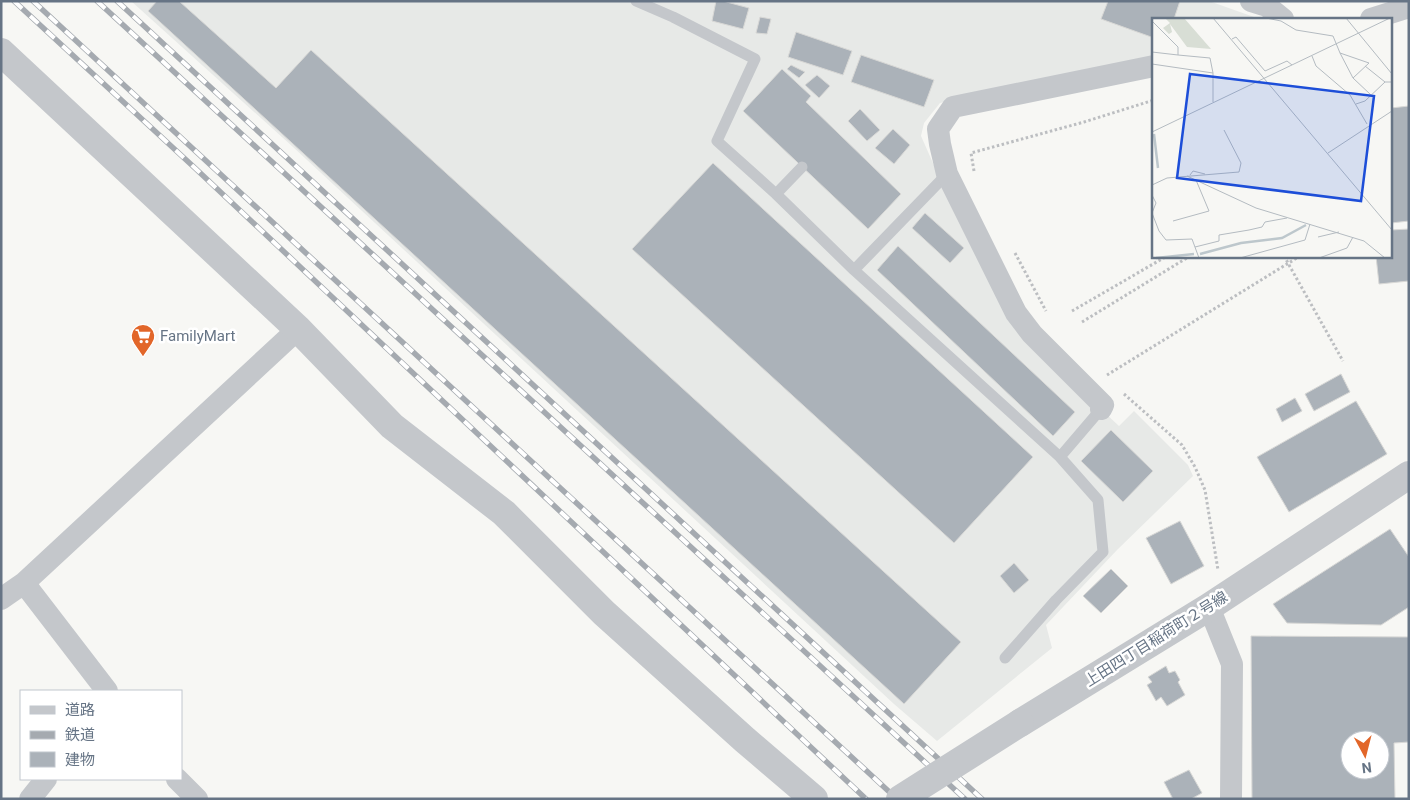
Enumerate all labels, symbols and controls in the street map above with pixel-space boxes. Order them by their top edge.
inset map [1152,18,1392,258]
supermarket icon: FamilyMart [130,323,156,357]
place label: FamilyMart [160,327,235,345]
street label: 上田四丁目稲荷町２号線 [1081,588,1231,690]
legend [20,690,182,780]
text: 道路 [65,701,95,719]
text: 鉄道 [65,726,95,744]
north arrow [1340,730,1390,780]
text: 建物 [65,751,95,769]
text: N [1361,759,1372,776]

